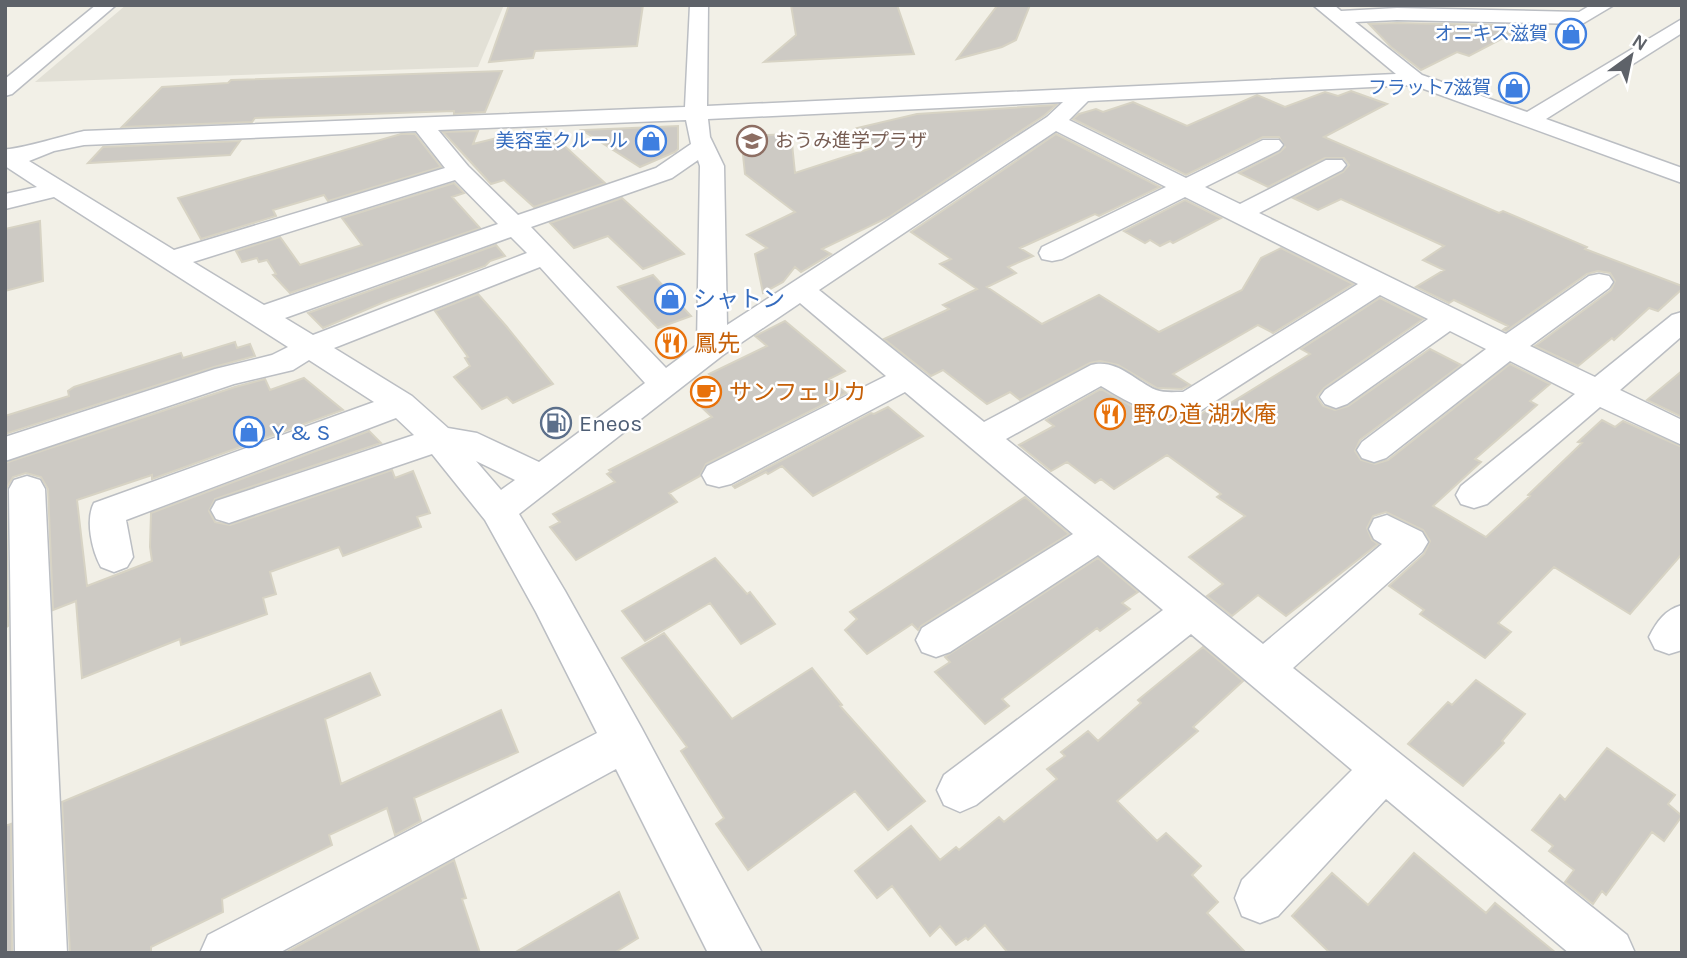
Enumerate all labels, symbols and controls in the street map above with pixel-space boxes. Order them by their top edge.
shop icon: オニキス滋賀 [1554,17,1588,51]
north arrow [1596,21,1666,91]
place label: オニキス滋賀 [1435,23,1548,45]
text: N [1628,30,1651,56]
shop icon: フラット7滋賀 [1497,71,1531,105]
place label: フラット7滋賀 [1368,77,1491,99]
shop icon: 美容室クルール [634,124,668,158]
school or university icon: おうみ進学プラザ [735,124,769,158]
place label: 美容室クルール [496,130,628,152]
place label: おうみ進学プラザ [775,130,927,152]
shop icon: シャトン [653,282,687,316]
place label: シャトン [693,286,785,313]
restaurant icon: 鳳先 [654,326,688,360]
place label: 鳳先 [694,330,740,357]
cafe icon: サンフェリカ [689,375,723,409]
place label: サンフェリカ [729,379,866,406]
restaurant icon: 野の道 湖水庵 [1093,397,1127,431]
place label: 野の道 湖水庵 [1133,401,1276,428]
fuel station icon: Eneos [539,406,573,440]
place label: Eneos [579,410,642,437]
shop icon: Y & S [232,415,266,449]
place label: Y & S [272,419,330,446]

